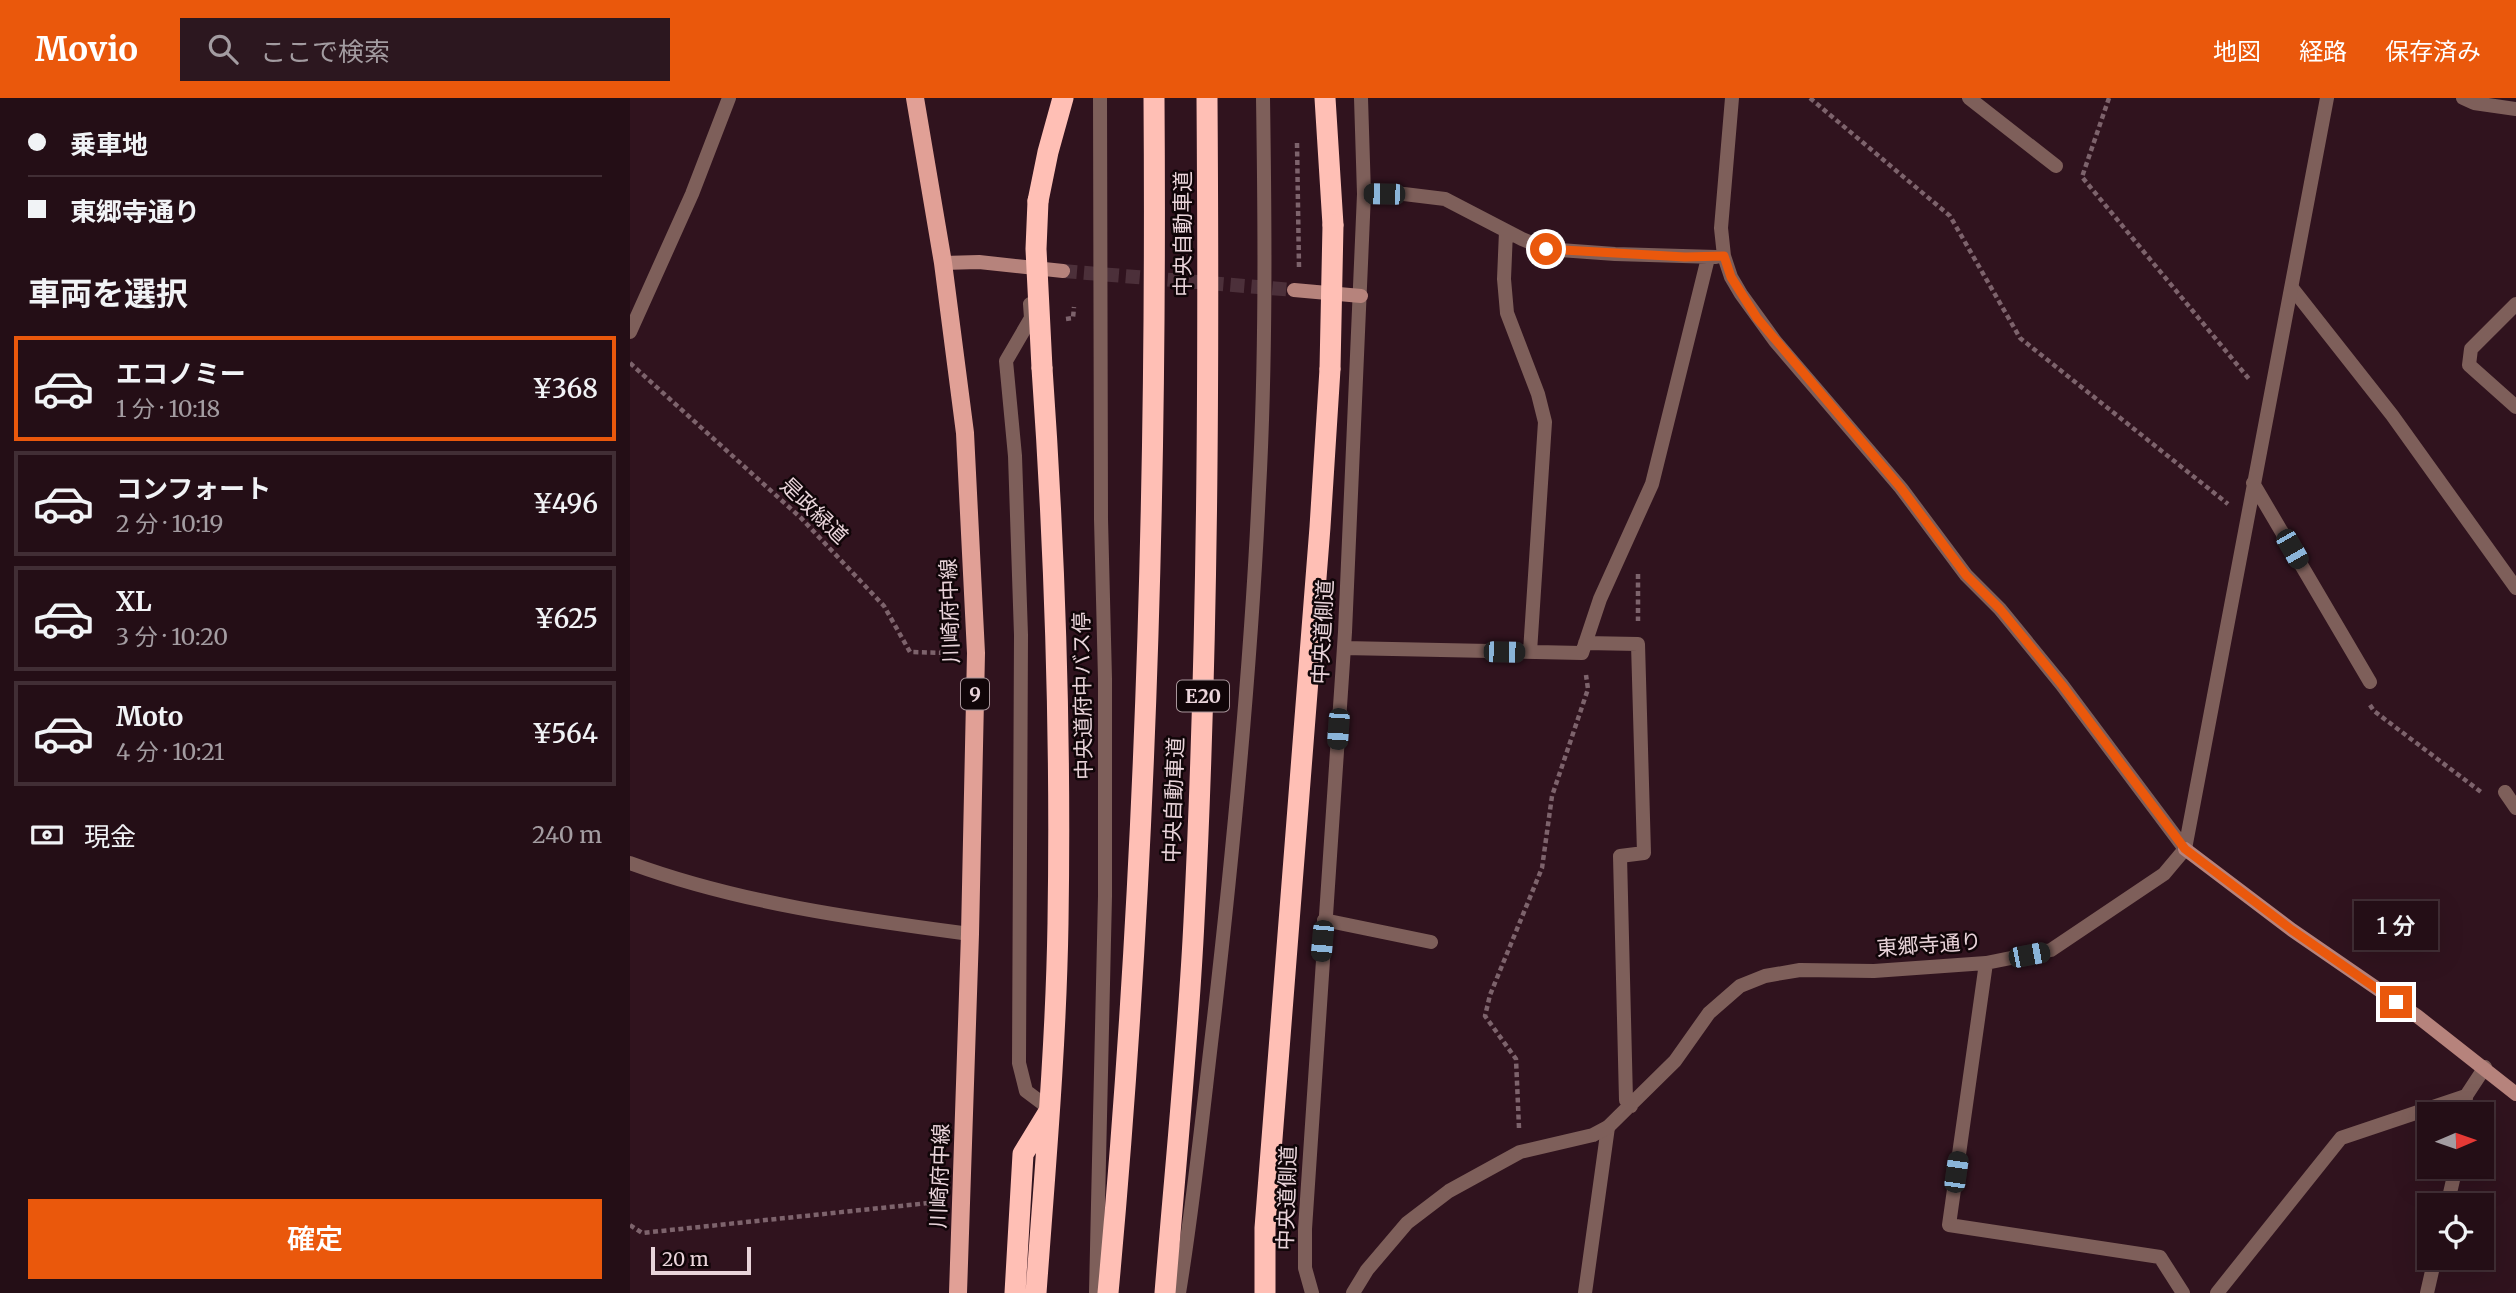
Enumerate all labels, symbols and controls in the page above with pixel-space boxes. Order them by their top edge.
search box [180,18,670,81]
text: Movio [35,29,138,70]
icon: search [204,30,242,68]
text: ここで検索 [260,35,390,68]
text: 地図 [2213,36,2261,67]
text: 経路 [2299,36,2347,67]
text: 保存済み [2385,36,2481,67]
text: 乗車地 [70,128,148,161]
street label: 中央自動車道 [1169,171,1196,297]
car [1363,183,1406,205]
text: 東郷寺通り [70,195,200,228]
route start [1530,233,1562,265]
text: 車両を選択 [28,274,188,314]
icon: car [32,357,95,420]
text: エコノミー [116,357,246,390]
text: ¥368 [532,372,598,405]
text: 1 分 · 10:18 [116,394,220,423]
icon: car [32,472,95,535]
text: コンフォート [116,472,271,505]
street label: 是政緑道 [775,472,854,550]
text: ¥496 [533,487,598,520]
text: 2 分 · 10:19 [116,509,223,538]
car [2273,526,2312,572]
street label: 川崎府中線 [934,558,965,664]
street label: 中央道側道 [1306,579,1339,685]
text: XL [116,585,152,618]
icon: car [32,587,95,650]
text: ¥625 [534,602,598,635]
street label: 中央道府中バス停 [1068,612,1097,780]
text: 3 分 · 10:20 [116,622,228,651]
car [1483,641,1526,663]
road number: 9 [961,678,989,709]
road number: E20 [1177,680,1229,712]
text: Moto [116,700,183,733]
icon: car [32,702,95,765]
car [1327,707,1350,751]
text: ¥564 [532,717,598,750]
text: 4 分 · 10:21 [116,737,224,766]
street label: 中央自動車道 [1158,737,1189,863]
icon: cash [28,816,66,854]
text: 現金 [84,820,136,853]
text: 240 m [532,820,602,849]
callout: 1 分 [2354,900,2438,950]
text: 1 分 [2377,911,2415,940]
car [1310,919,1335,963]
street label: 東郷寺通り [1876,927,1982,962]
car [2007,941,2052,969]
route end [2380,986,2412,1018]
north arrow [2417,1102,2494,1180]
map controls [2417,1102,2494,1270]
street label: 川崎府中線 [924,1123,955,1229]
street label: 中央道側道 [1271,1145,1302,1251]
car [1943,1150,1970,1194]
button: locate [2417,1193,2494,1270]
button: 確定 [28,1199,602,1279]
scale bar [651,1244,751,1276]
text: 20 m [662,1247,709,1271]

